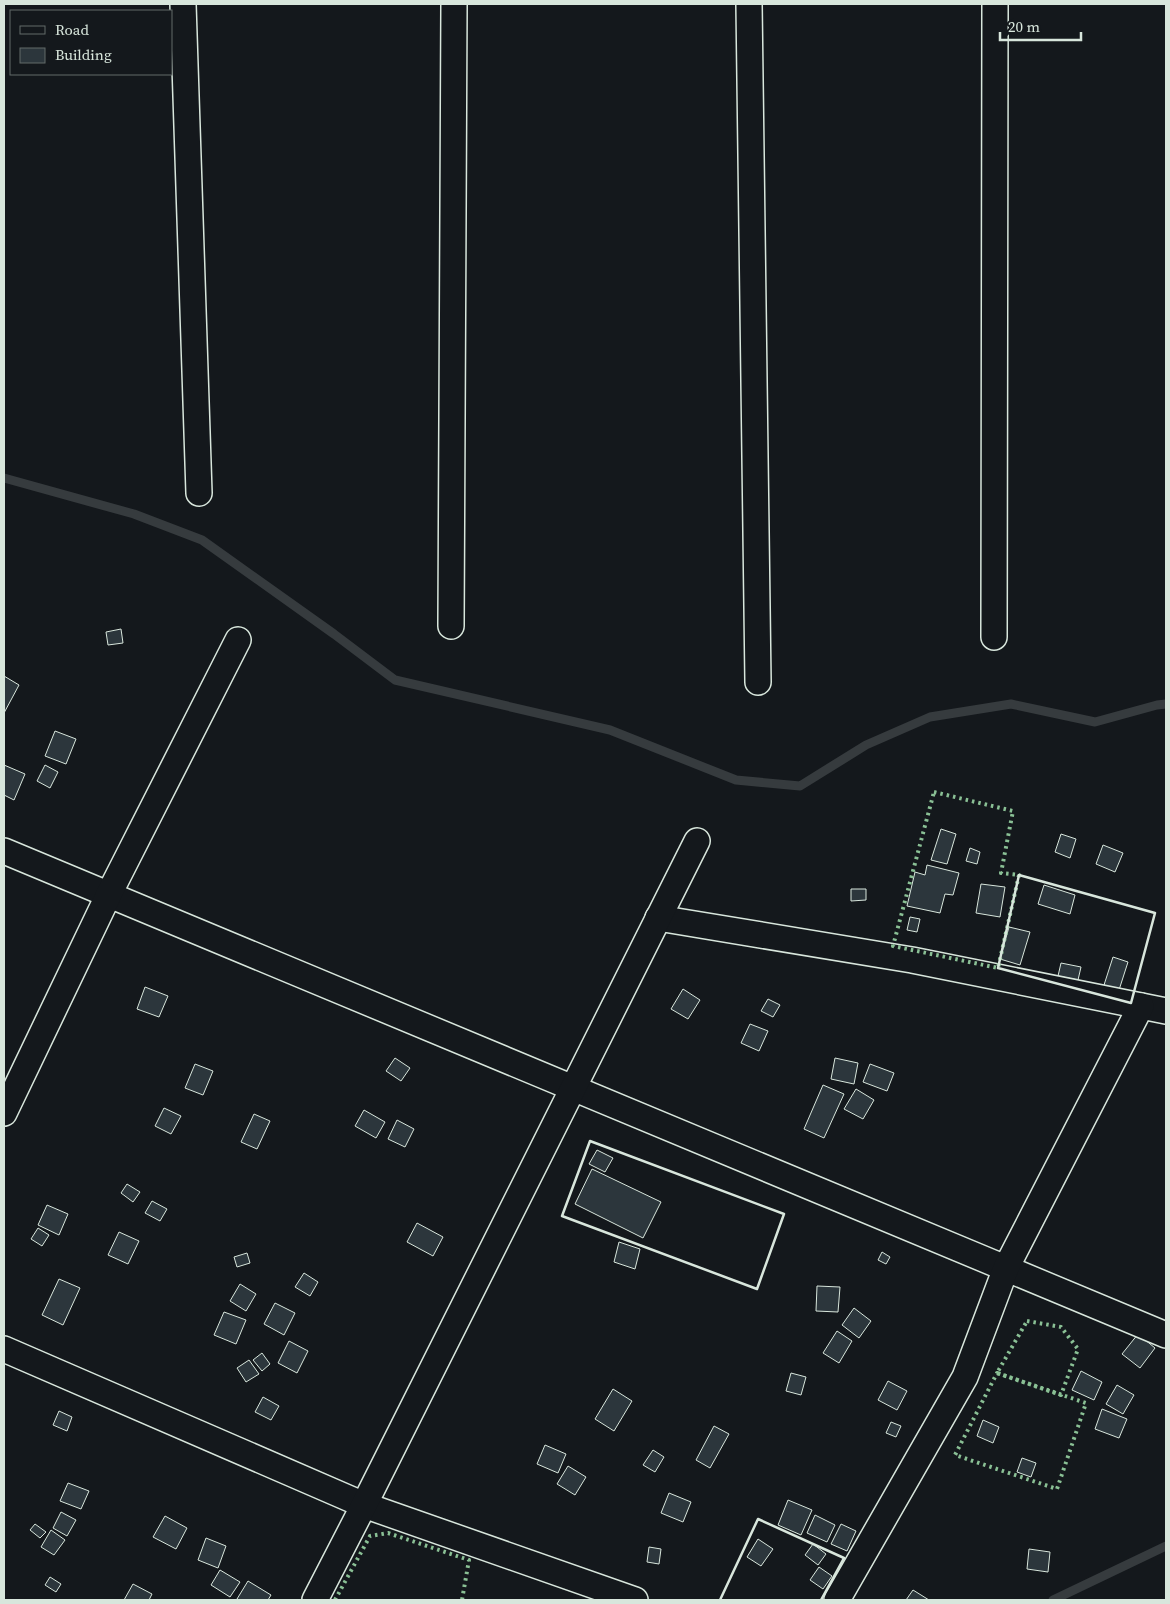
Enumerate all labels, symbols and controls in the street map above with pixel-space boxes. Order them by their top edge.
legend [10,10,172,75]
scale bar [1000,10,1081,42]
text: 20 m [1008,16,1040,37]
text: Road [55,19,89,40]
text: Building [55,44,112,65]

